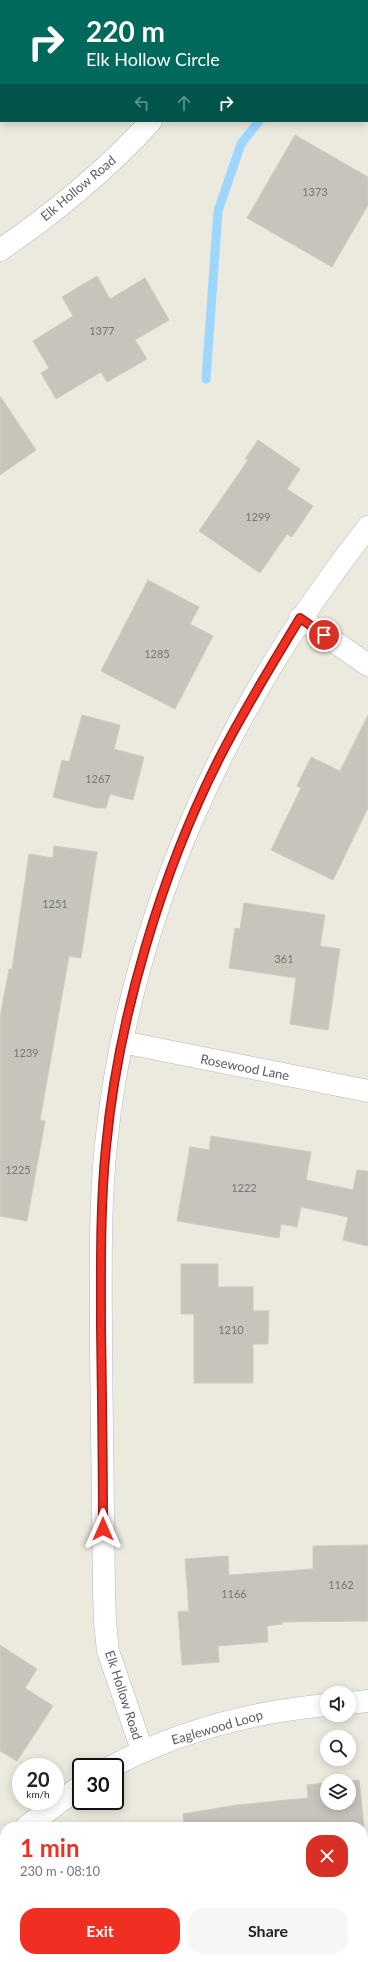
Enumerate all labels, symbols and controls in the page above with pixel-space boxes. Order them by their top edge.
text: 220 m [86,14,165,48]
icon: right [20,16,72,68]
text: Elk Hollow Circle [86,48,220,70]
icon: left [131,92,153,114]
icon: ahead [173,92,195,114]
icon: right [215,92,237,114]
street label: Elk Hollow Road [37,152,119,224]
house number: 1373 [302,185,328,198]
house number: 1377 [89,324,115,337]
house number: 1299 [245,510,271,523]
pin [307,618,341,652]
icon: arrive [313,624,335,646]
house number: 1285 [144,647,170,660]
house number: 1267 [85,772,111,785]
house number: 1251 [42,897,68,910]
house number: 361 [274,952,294,965]
house number: 1239 [13,1046,39,1059]
street label: Rosewood Lane [199,1051,291,1083]
house number: 1225 [5,1163,31,1176]
house number: 1222 [231,1181,257,1194]
house number: 1210 [218,1323,244,1336]
position arrow [82,1508,124,1550]
house number: 1162 [328,1578,354,1591]
house number: 1166 [221,1587,247,1600]
street label: Elk Hollow Road [102,1648,146,1742]
map controls [320,1686,356,1810]
button: sound [320,1686,356,1722]
street label: Eaglewood Loop [170,1706,264,1748]
button: search [320,1730,356,1766]
speed limit sign: 30 [72,1758,124,1810]
text: 20 [26,1767,50,1791]
button: layers [320,1774,356,1810]
text: km/h [26,1788,50,1800]
text: 1 min [20,1833,80,1862]
button: close [306,1835,348,1877]
text: 230 m · 08:10 [20,1863,100,1879]
button: Exit [20,1908,180,1954]
button: Share [188,1908,348,1954]

